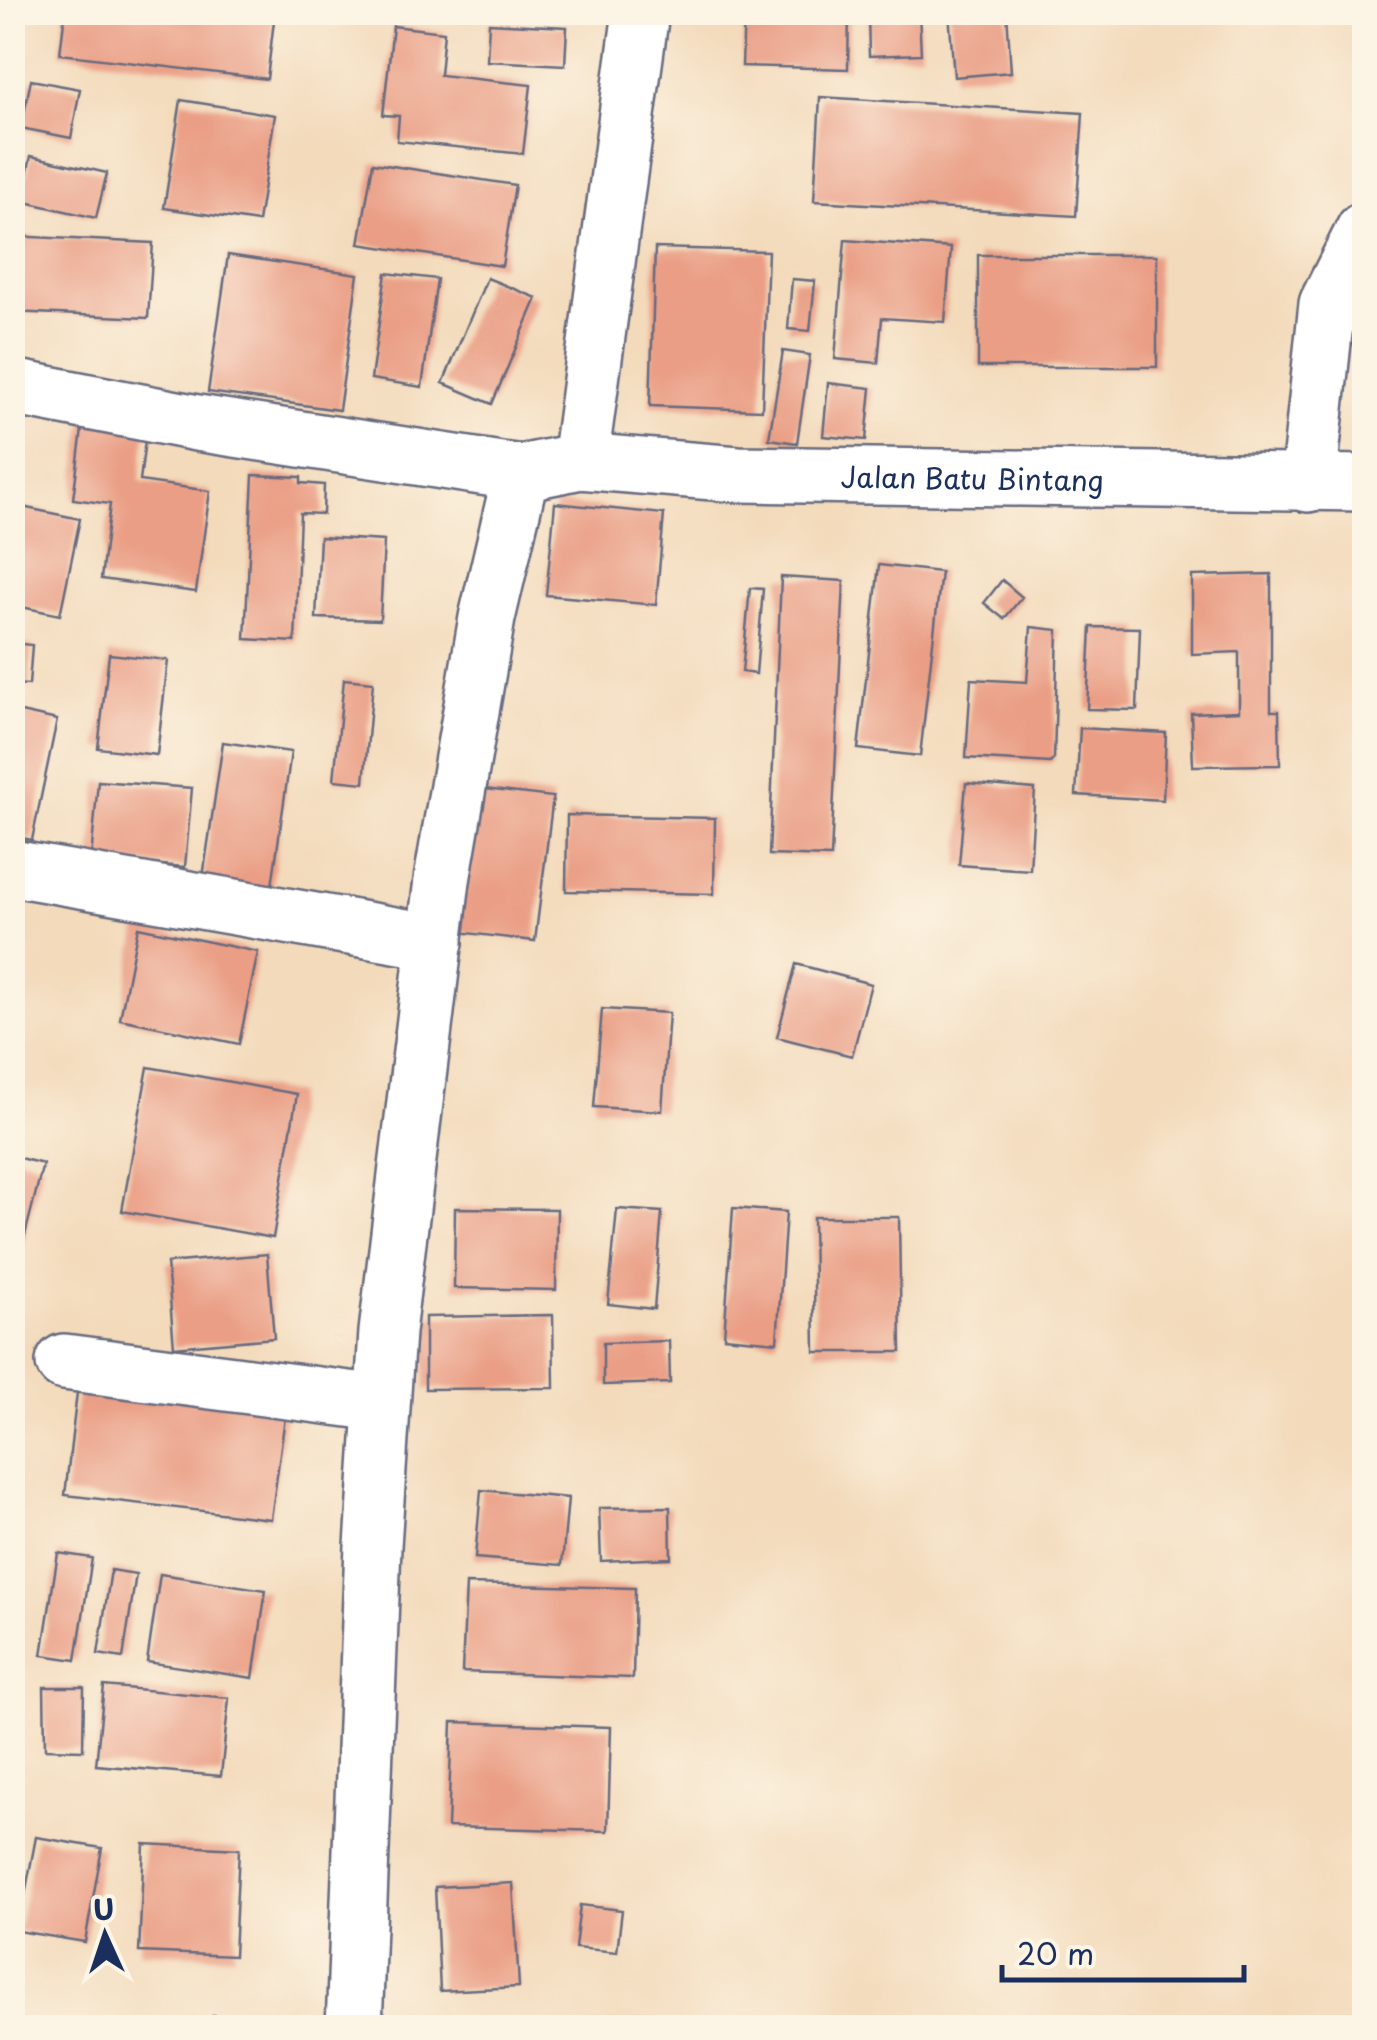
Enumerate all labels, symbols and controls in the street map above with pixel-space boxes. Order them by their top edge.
street label: Jalan Batu Bintang [840,454,1104,501]
north arrow [55,1885,155,1985]
text: U [92,1887,115,1931]
scale bar [1002,1920,1244,1982]
text: 20 m [1017,1930,1094,1975]

